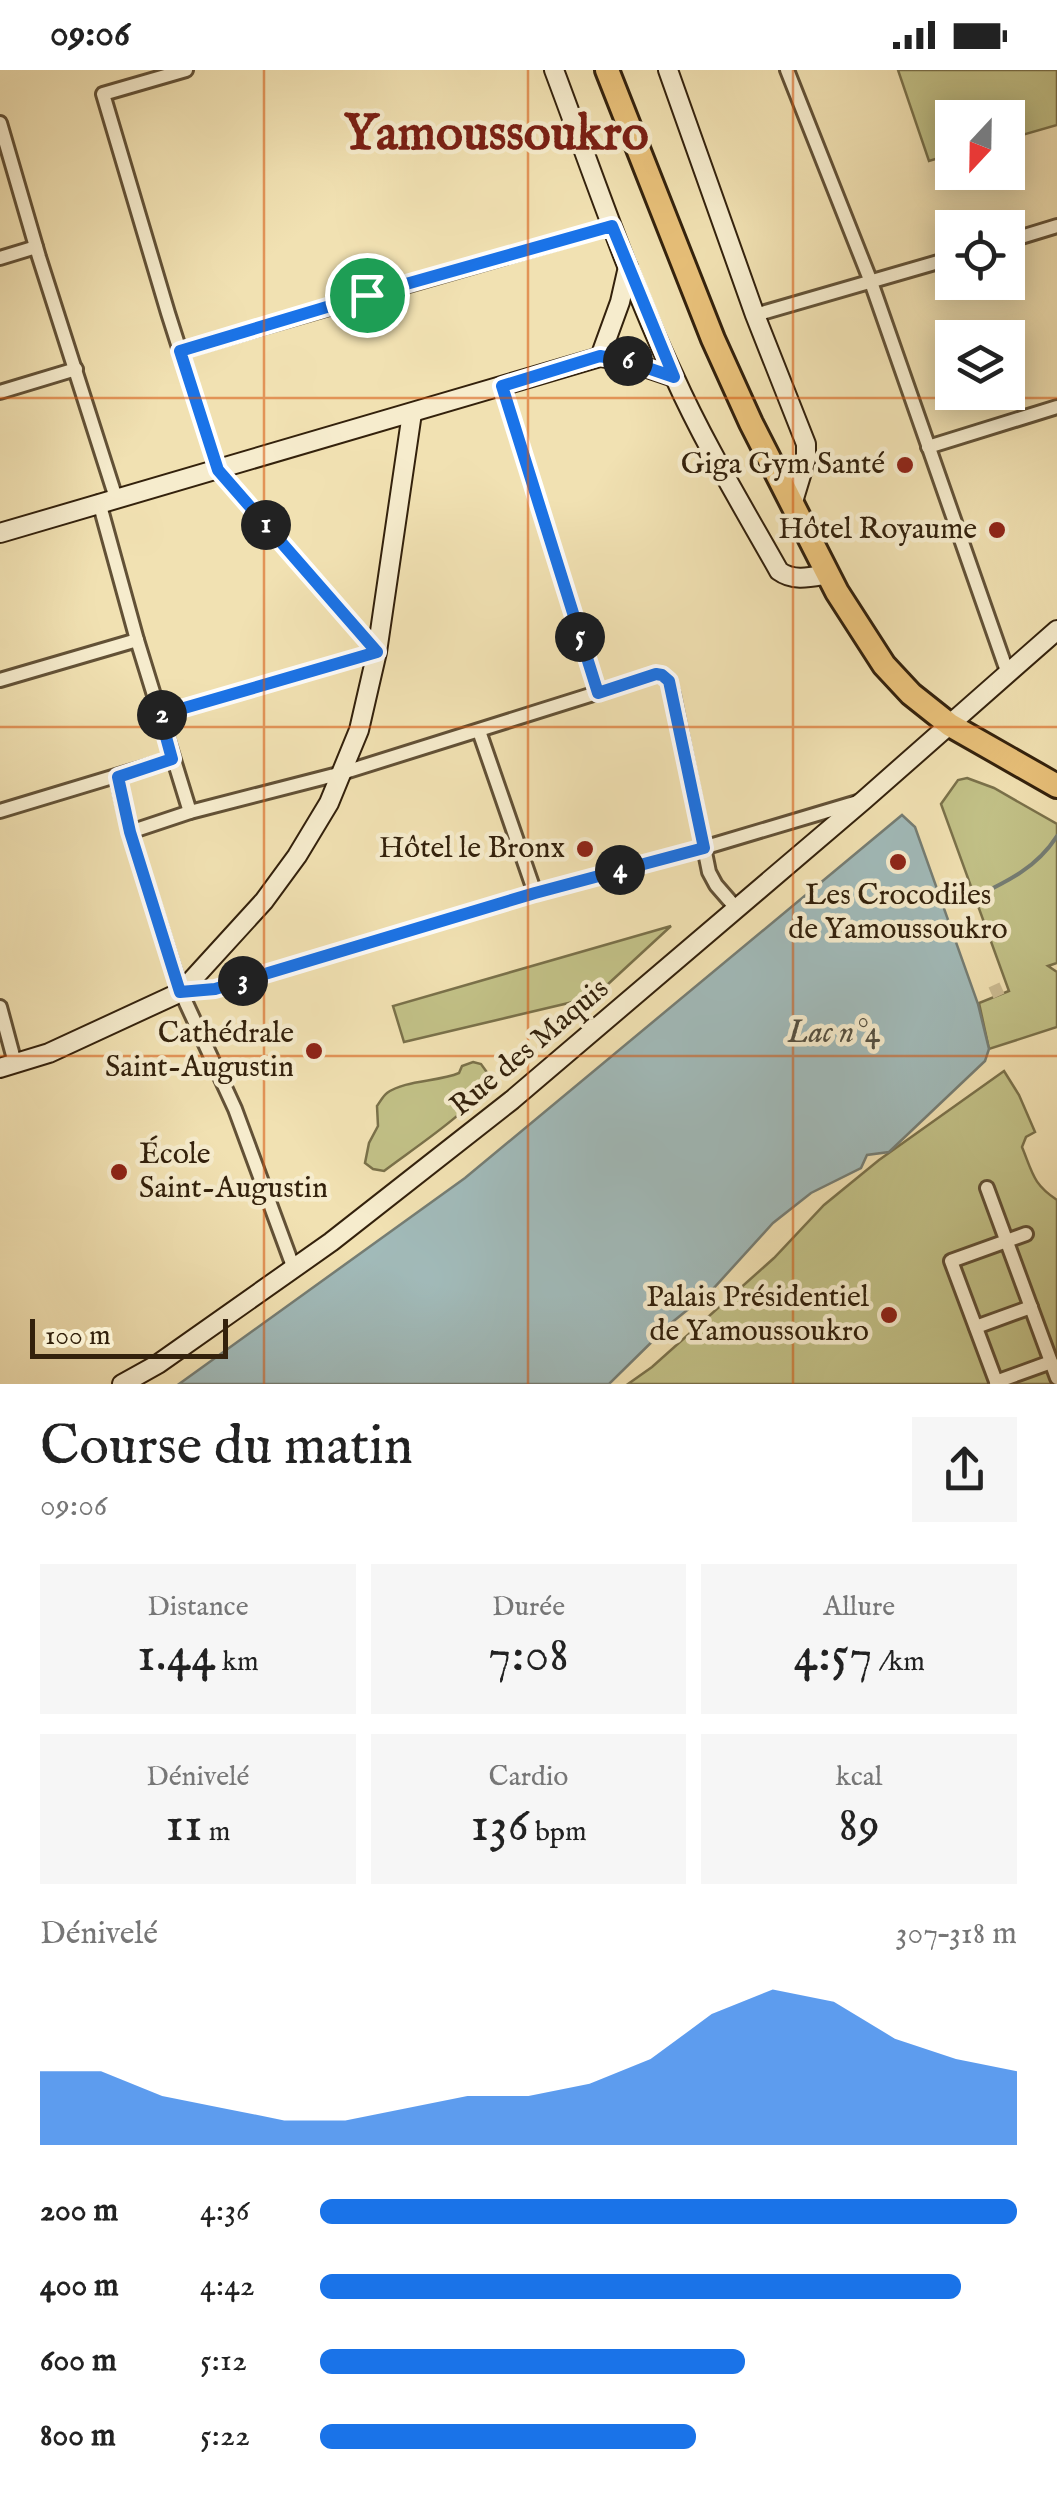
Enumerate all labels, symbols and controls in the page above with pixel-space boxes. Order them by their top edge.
text: 09:06 [50,11,130,59]
north arrow [935,100,1025,190]
map controls [935,100,1025,410]
district label: Yamoussoukro [343,104,649,167]
button: locate [935,210,1025,300]
pin [325,253,410,338]
icon: arrive [340,268,395,323]
button: layers [935,320,1025,410]
pin: 6 [603,336,653,386]
text: 6 [622,343,634,378]
place label: Giga Gym Santé [681,446,885,484]
marker: Giga Gym Santé [894,454,916,476]
pin: 1 [241,500,291,550]
text: 1 [261,507,271,542]
place label: Hôtel Royaume [778,511,977,549]
marker: Hôtel Royaume [986,519,1008,541]
pin: 5 [555,612,605,662]
text: 5 [575,619,585,654]
pin: 2 [137,690,187,740]
text: 2 [155,697,169,732]
place label: Hôtel le Bronx [379,830,565,868]
marker: Hôtel le Bronx [574,838,596,860]
pin: 4 [595,845,645,895]
marker: Les Crocodiles de Yamoussoukro [887,851,909,873]
text: 4 [613,852,627,887]
place label: Les Crocodiles de Yamoussoukro [788,877,1008,949]
pin: 3 [218,956,268,1006]
text: 3 [238,963,248,998]
street label: Rue des Maquis [443,971,617,1125]
water label: Lac n°4 [787,1013,881,1054]
place label: Cathédrale Saint-Augustin [105,1015,294,1087]
marker: Cathédrale Saint-Augustin [303,1040,325,1062]
place label: École Saint-Augustin [139,1135,328,1208]
marker: École Saint-Augustin [108,1161,130,1183]
place label: Palais Présidentiel de Yamoussoukro [646,1279,870,1351]
marker: Palais Présidentiel de Yamoussoukro [878,1304,900,1326]
scale bar [30,1314,228,1358]
text: 100 m [45,1319,111,1354]
text: Course du matin [40,1413,413,1483]
button: share [912,1417,1017,1522]
text: 09:06 [40,1486,107,1527]
text: Distance [147,1590,248,1625]
text: Durée [492,1590,565,1625]
text: Allure [823,1590,895,1625]
text: 1.44 [137,1625,216,1688]
text: 7:08 [488,1625,569,1688]
text: 4:57 [793,1625,873,1688]
text: km [216,1645,259,1680]
text: /km [873,1645,925,1680]
text: Dénivelé [146,1760,249,1795]
text: Cardio [489,1760,568,1795]
text: kcal [836,1760,882,1795]
text: 11 [165,1795,203,1858]
text: 136 [470,1795,529,1858]
text: 89 [838,1795,880,1858]
text: m [203,1815,230,1850]
text: bpm [529,1815,587,1850]
text: Dénivelé [40,1914,158,1955]
text: 307–318 m [896,1914,1017,1955]
text: 200 m [40,2191,118,2232]
text: 4:36 [200,2191,250,2232]
text: 400 m [40,2266,119,2307]
text: 4:42 [200,2266,255,2307]
text: 600 m [40,2341,117,2382]
text: 5:12 [200,2341,247,2382]
text: 800 m [40,2416,116,2457]
text: 5:22 [200,2416,250,2457]

